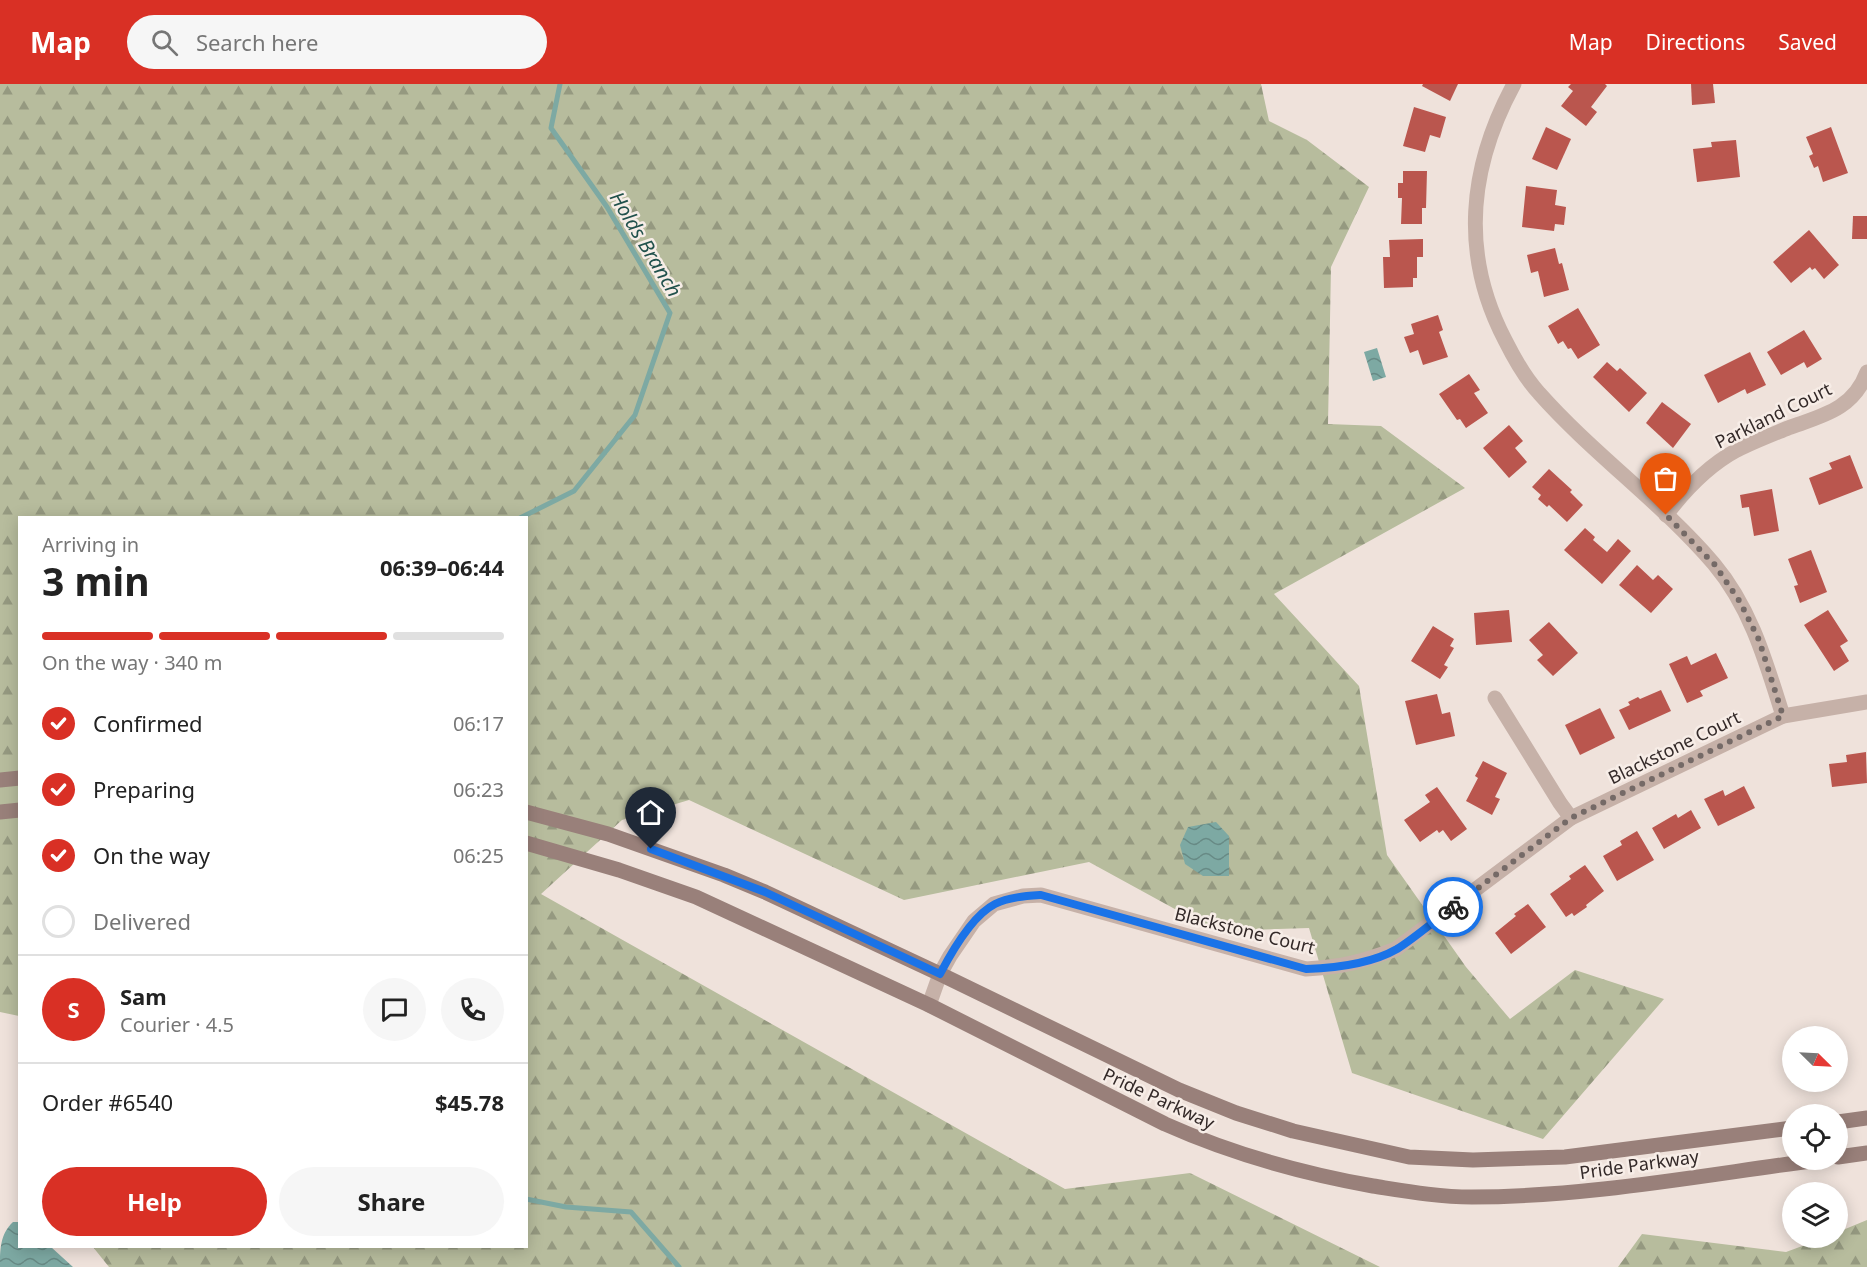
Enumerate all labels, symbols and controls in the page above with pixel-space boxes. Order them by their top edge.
search box [127,15,547,69]
text: Map [30,23,91,61]
icon: search [148,26,181,59]
text: Search here [196,27,318,57]
text: Map [1569,28,1613,56]
text: Directions [1646,28,1745,56]
text: Saved [1778,28,1837,56]
water label: Holds Branch [604,186,688,302]
street label: Parkland Court [1711,376,1836,454]
pin [1640,453,1691,515]
icon: bag [1649,462,1682,495]
text: Arriving in [42,531,139,558]
text: 06:39–06:44 [380,552,504,582]
text: 3 min [42,554,149,607]
text: On the way · 340 m [42,649,222,676]
street label: Blackstone Court [1604,704,1744,789]
icon: check [42,707,75,740]
text: Confirmed [93,708,203,738]
text: 06:17 [453,710,504,737]
icon: check [42,773,75,806]
text: Preparing [93,774,195,804]
text: 06:23 [453,776,504,803]
pin [625,787,676,849]
icon: home [634,796,667,829]
icon: check [42,839,75,872]
text: On the way [93,840,210,870]
text: 06:25 [453,842,504,869]
courier [1423,877,1483,937]
icon: bike [1437,891,1470,924]
street label: Blackstone Court [1172,901,1318,959]
text: Delivered [93,906,191,936]
button: chat [363,978,426,1041]
button: phone [441,978,504,1041]
text: Sam [120,981,167,1011]
text: S [67,994,80,1024]
text: Courier · 4.5 [120,1011,234,1038]
north arrow [1782,1026,1848,1092]
map controls [1782,1026,1848,1248]
street label: Pride Parkway [1099,1062,1219,1135]
text: Order #6540 [42,1087,173,1117]
text: $45.78 [435,1087,504,1117]
button: locate [1782,1104,1848,1170]
street label: Pride Parkway [1578,1144,1701,1184]
button: Help [42,1167,267,1236]
button: Share [279,1167,504,1236]
button: layers [1782,1182,1848,1248]

